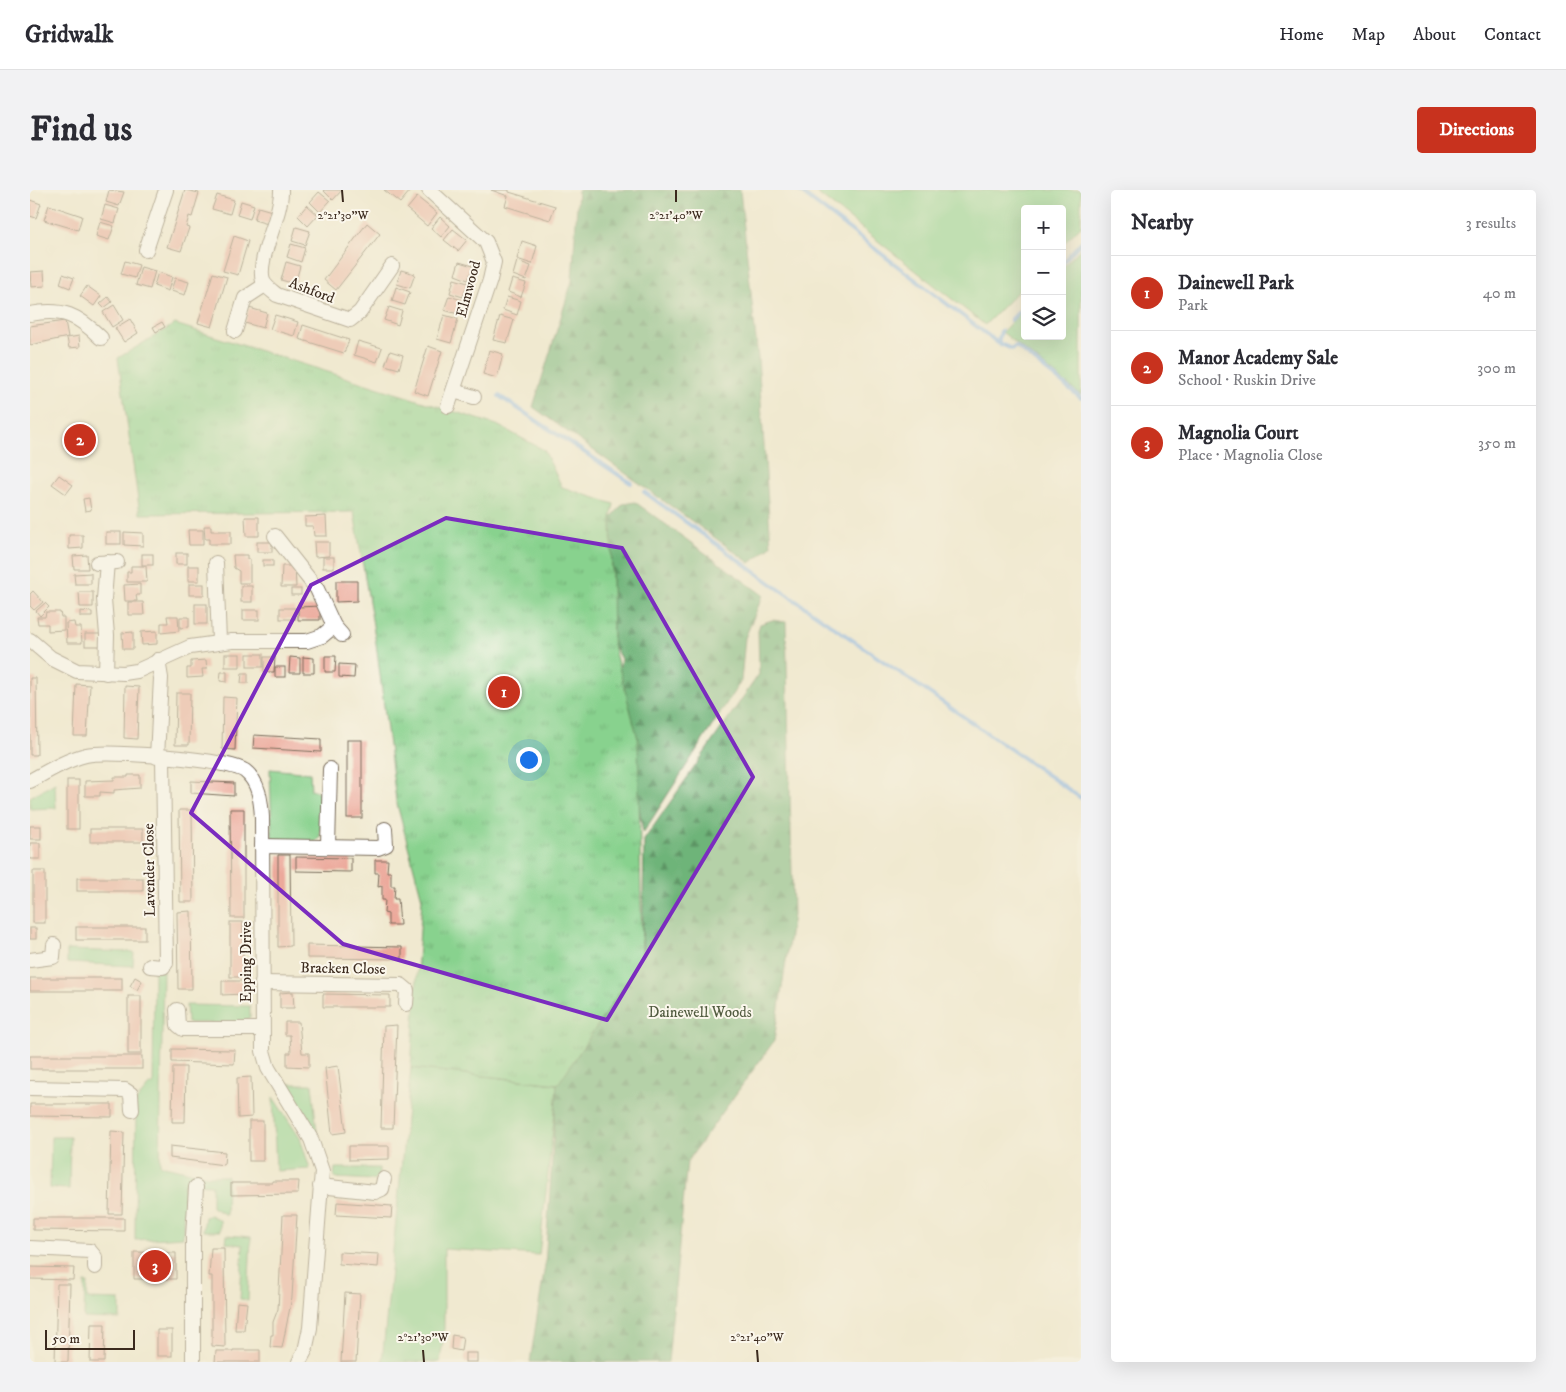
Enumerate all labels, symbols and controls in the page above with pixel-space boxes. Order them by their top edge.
text: Gridwalk [25,20,113,50]
text: Home [1279,24,1324,46]
text: Map [1352,24,1385,46]
text: About [1413,24,1456,46]
text: Contact [1484,24,1541,46]
button: Directions [1417,107,1536,153]
text: Find us [30,108,132,152]
map controls [1021,205,1066,340]
button: + [1021,205,1066,250]
text: 2°21'30"W [318,208,370,223]
text: 2°21'40"W [649,208,704,223]
text: Nearby [1131,210,1193,236]
text: 3 results [1466,213,1516,233]
button: − [1021,250,1066,295]
street label: Elmwood [452,258,485,320]
text: Dainewell Park [1178,272,1294,295]
street label: Ashford [286,273,338,308]
text: 1 [1144,283,1150,303]
text: 40 m [1483,283,1516,303]
button: layers [1021,295,1066,340]
text: Park [1178,295,1208,315]
text: Manor Academy Sale [1178,347,1338,370]
text: 2 [1143,358,1151,378]
text: 300 m [1477,358,1516,378]
text: School · Ruskin Drive [1178,370,1316,390]
pin: 2 [64,421,96,459]
text: Magnolia Court [1178,422,1299,445]
text: 3 [1144,433,1150,453]
text: 350 m [1478,433,1516,453]
text: Place · Magnolia Close [1178,445,1323,465]
pin: 1 [488,673,520,711]
your location [516,747,542,773]
street label: Lavender Close [139,823,160,917]
street label: Epping Drive [237,921,256,1003]
street label: Bracken Close [300,958,386,979]
park label: Dainewell Woods [648,1003,752,1022]
pin: 3 [139,1247,171,1285]
scale bar [45,1327,135,1350]
text: 50 m [52,1330,80,1348]
text: 2°21'30"W [398,1330,450,1345]
text: 2°21'40"W [730,1330,785,1345]

